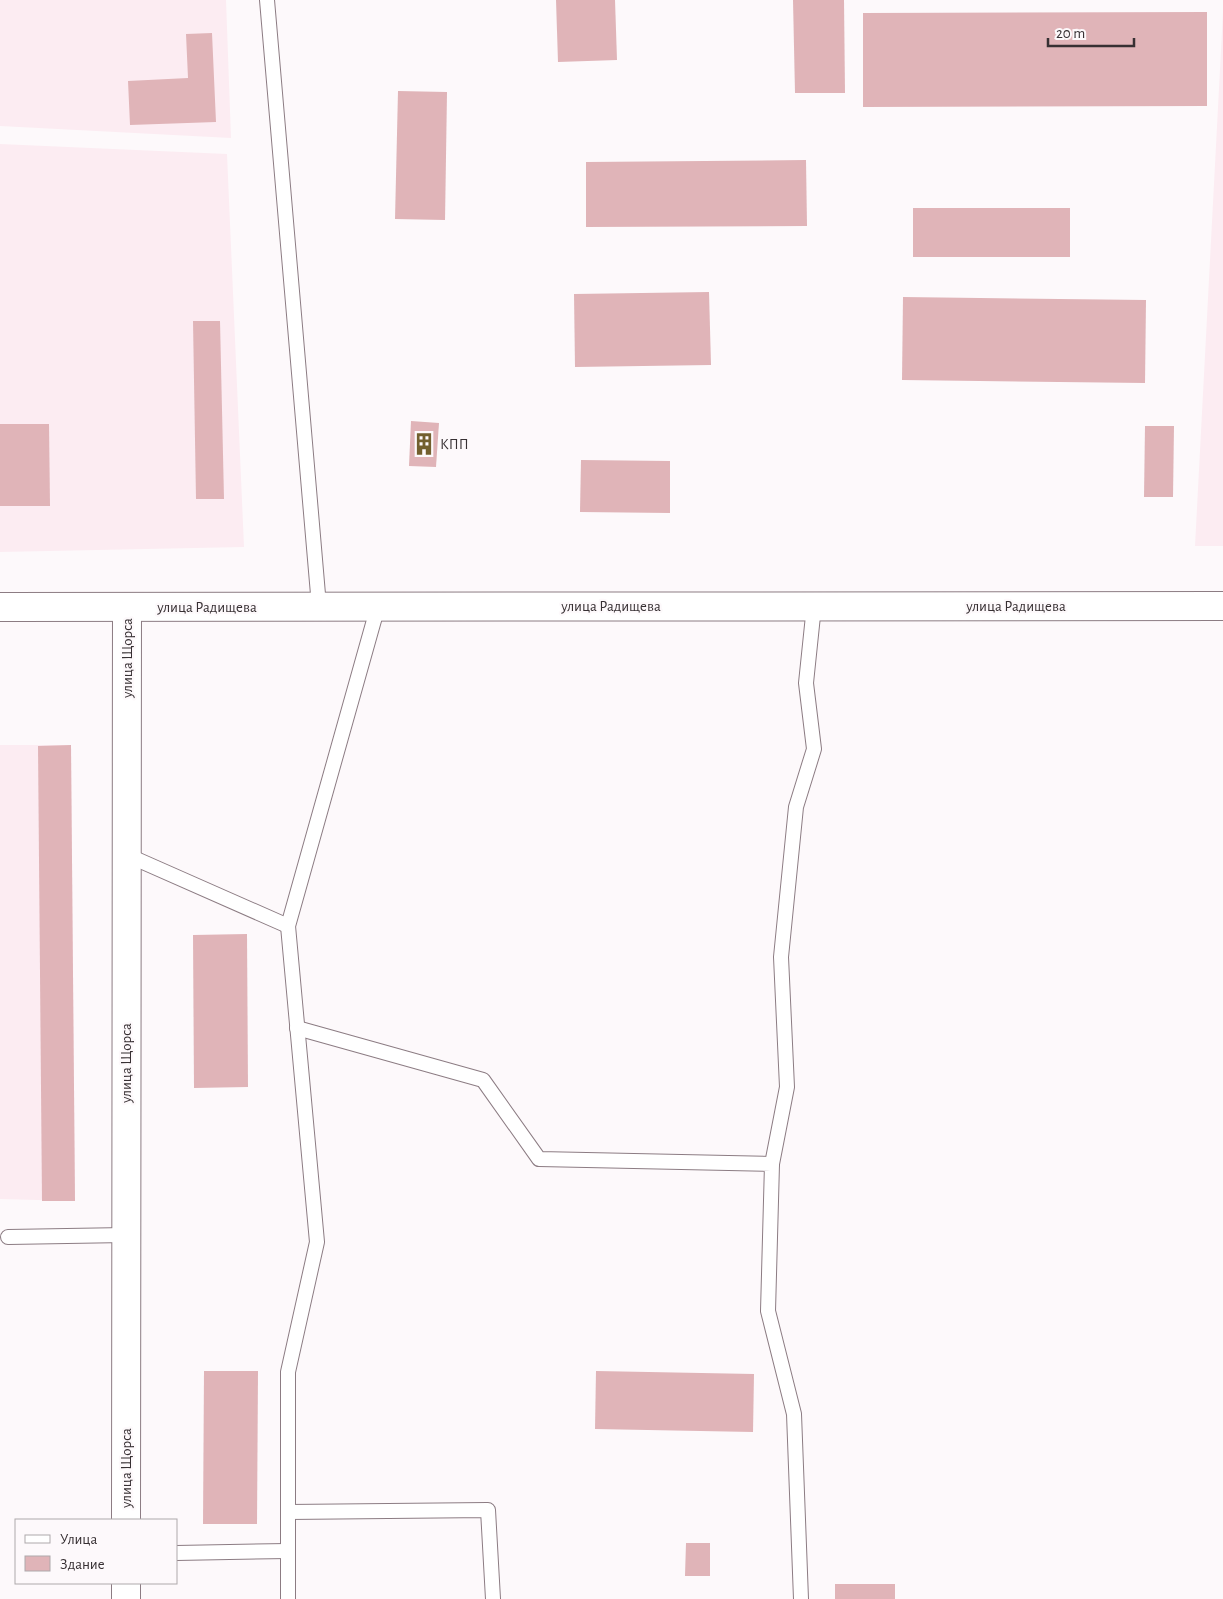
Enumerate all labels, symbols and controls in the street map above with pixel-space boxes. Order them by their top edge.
scale bar [1048,15,1134,47]
text: 20 m [1056,26,1085,41]
building icon: КПП [411,431,437,457]
place label: КПП [440,437,469,452]
street label: улица Радищева [560,599,661,614]
street label: улица Радищева [965,599,1066,614]
street label: улица Радищева [156,600,257,615]
street label: улица Щорса [120,618,135,699]
street label: улица Щорса [119,1023,134,1104]
street label: улица Щорса [119,1428,134,1509]
legend [15,1519,178,1584]
text: Улица [60,1532,97,1547]
text: Здание [60,1557,105,1572]

